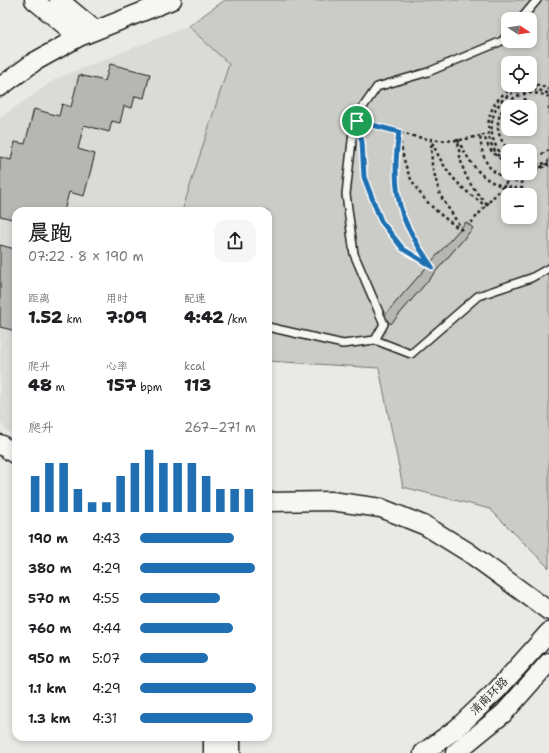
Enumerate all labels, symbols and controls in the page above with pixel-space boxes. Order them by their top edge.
north arrow [501,12,537,48]
map controls [501,12,537,224]
button: locate [501,56,537,92]
button: layers [501,100,537,136]
pin [340,104,374,138]
icon: arrive [346,110,368,132]
button: + [501,144,537,180]
button: − [501,188,537,224]
text: 晨跑 [28,218,72,247]
button: share [214,220,256,262]
text: 07:22 · 8 × 190 m [28,248,144,265]
text: 距离 [28,291,50,306]
text: 用时 [106,291,128,306]
text: 配速 [184,291,206,306]
text: 1.52 [28,306,63,328]
text: 7:09 [106,306,147,328]
text: 4:42 [184,306,224,328]
text: km [63,312,82,327]
text: /km [224,312,247,327]
text: 爬升 [28,359,50,374]
text: 心率 [106,359,128,374]
text: kcal [184,359,205,374]
text: 48 [28,374,52,396]
text: 157 [106,374,136,396]
text: 113 [184,374,211,396]
text: m [52,380,65,395]
text: bpm [136,380,162,395]
text: 爬升 [28,419,54,436]
text: 267–271 m [184,419,256,436]
text: 190 m [28,530,68,547]
text: 4:43 [92,530,121,547]
text: 380 m [28,560,71,577]
text: 4:29 [92,560,121,577]
text: 570 m [28,590,70,607]
text: 4:55 [92,590,119,607]
text: 760 m [28,620,71,637]
text: 4:44 [92,620,121,637]
text: 950 m [28,650,71,667]
text: 5:07 [92,650,120,667]
street label: 清南环路 [466,673,512,719]
text: 1.1 km [28,680,66,697]
text: 4:29 [92,680,121,697]
text: 1.3 km [28,710,71,727]
text: 4:31 [92,710,117,727]

